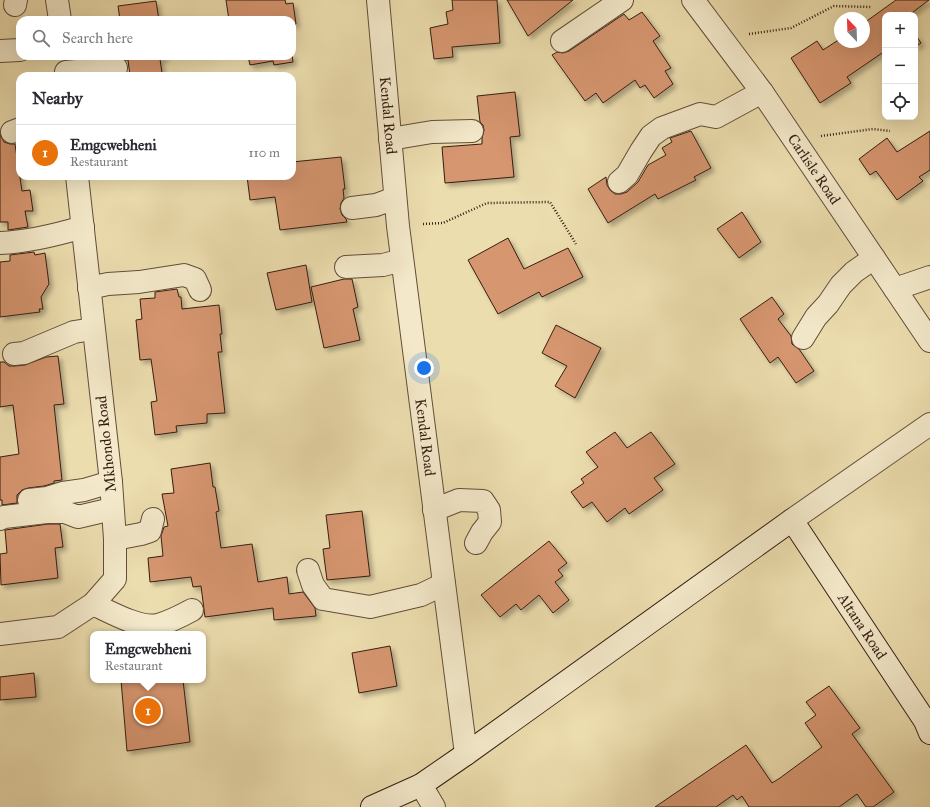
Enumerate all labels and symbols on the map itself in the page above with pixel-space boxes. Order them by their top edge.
north arrow [834,12,870,48]
street label: Kendal Road [376,76,401,156]
street label: Carlisle Road [784,130,844,208]
your location [414,358,434,378]
street label: Mkhondo Road [92,394,120,493]
street label: Kendal Road [411,398,439,478]
street label: Altana Road [833,589,891,663]
pin: 1 [135,696,161,726]

